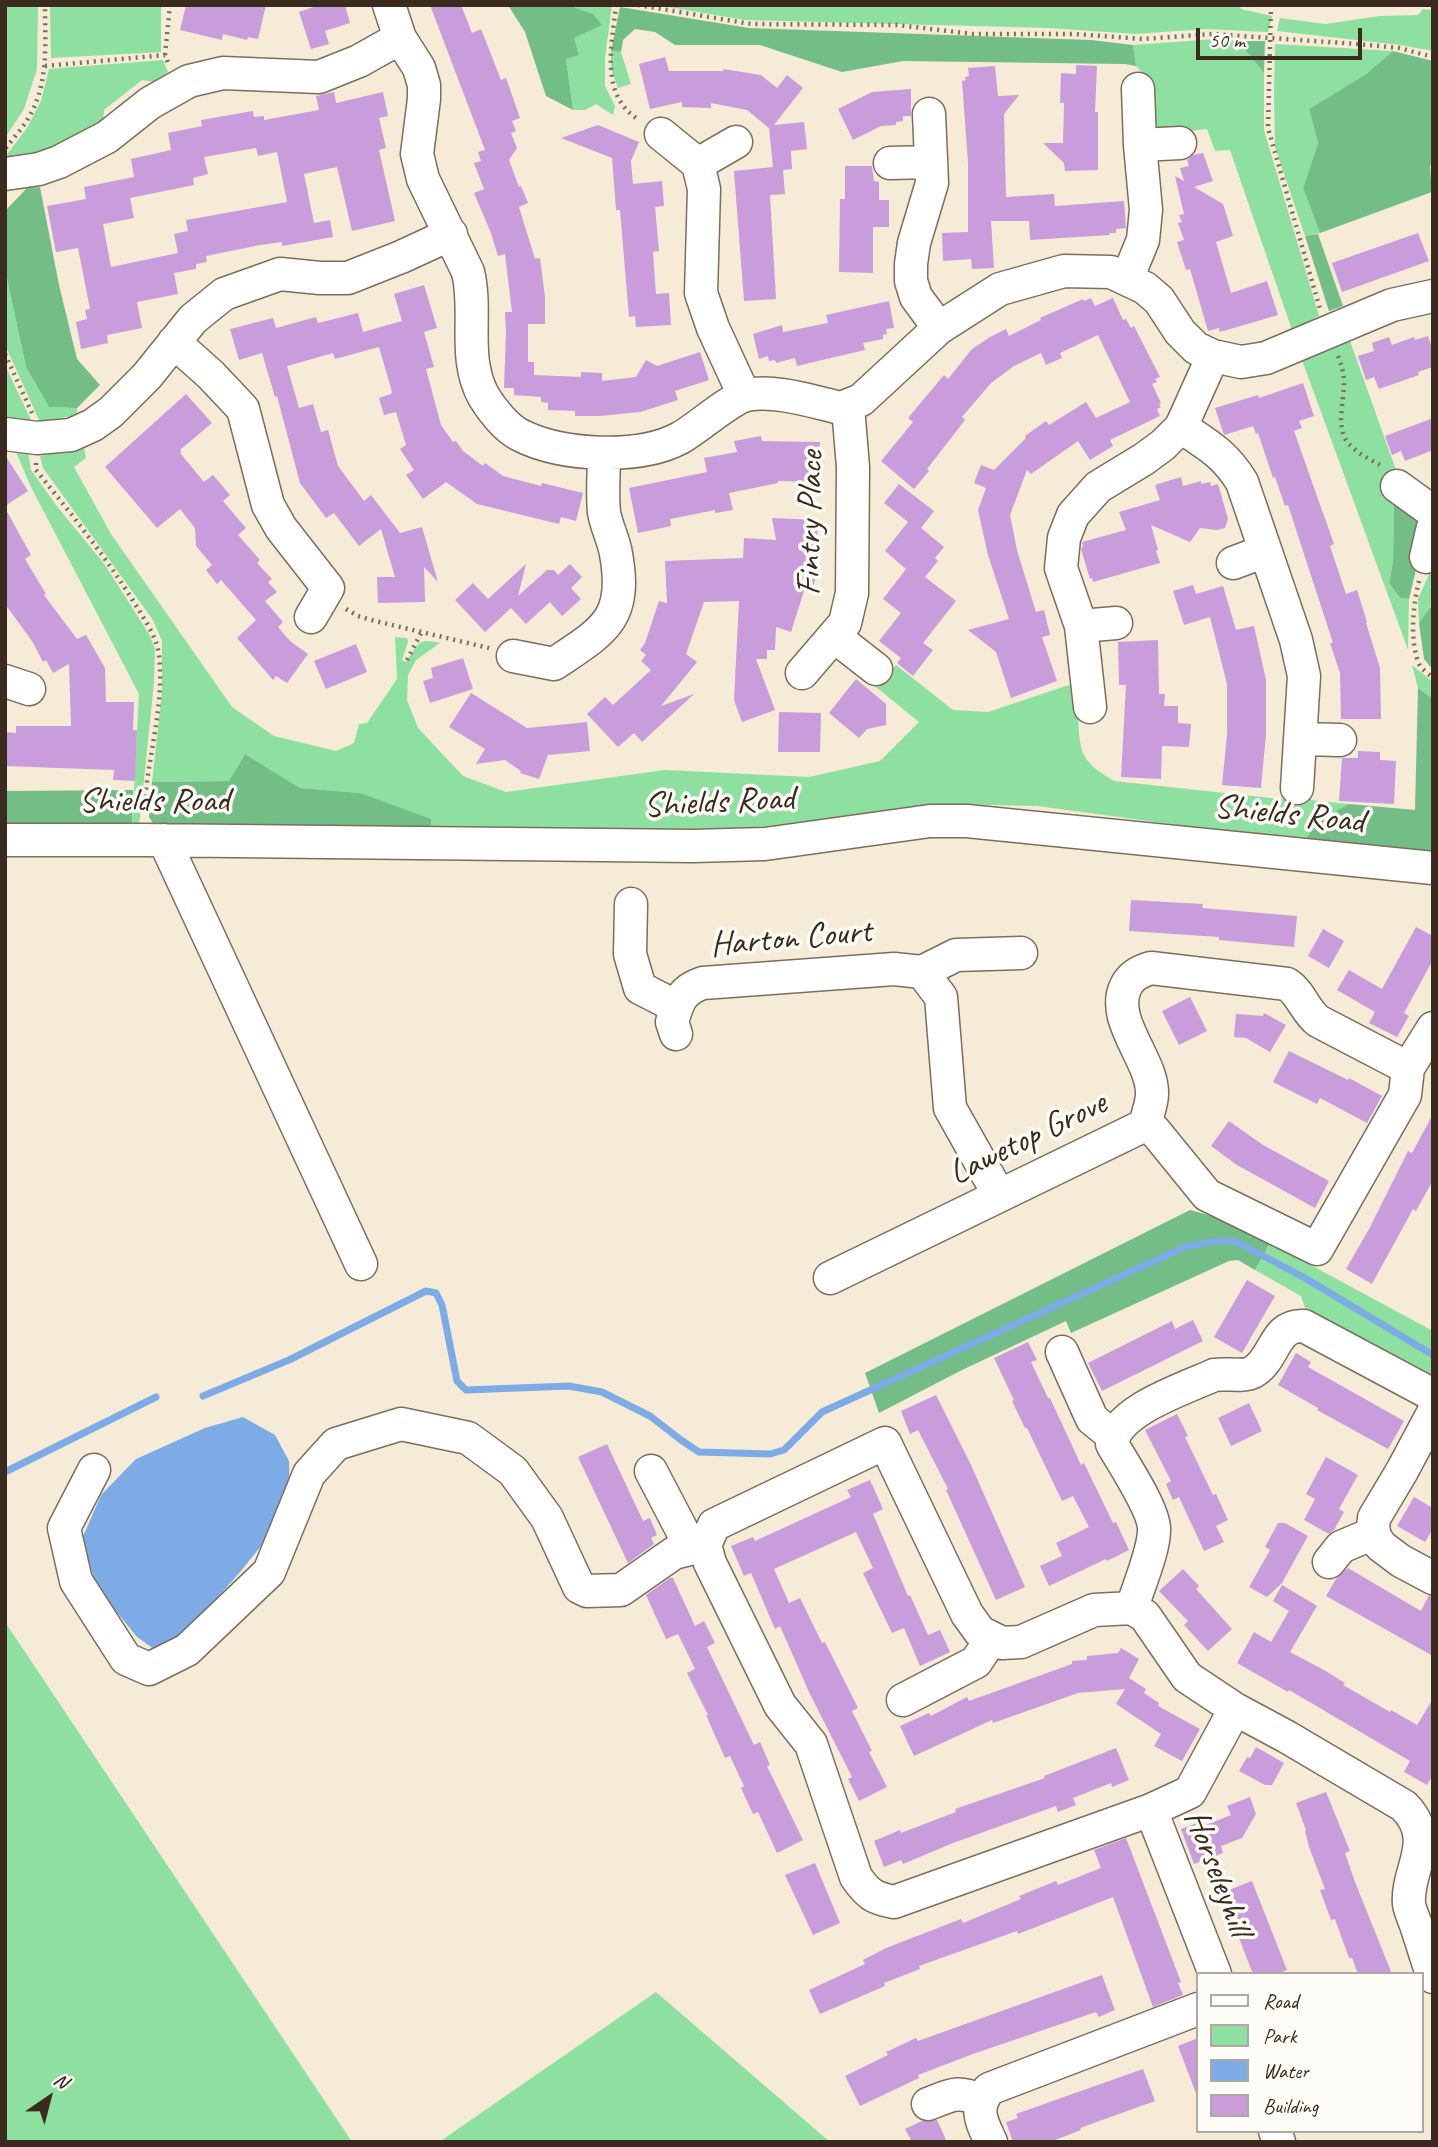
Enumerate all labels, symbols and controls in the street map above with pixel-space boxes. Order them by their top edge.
scale bar [1200,14,1366,58]
text: 50 m [1209,27,1245,53]
street label: Fintry Place [789,450,833,596]
street label: Shields Road [643,778,795,828]
street label: Shields Road [79,781,229,823]
street label: Shields Road [1212,786,1366,844]
street label: Harton Court [709,911,873,967]
street label: Lawetop Grove [942,1083,1114,1195]
street label: Horseleyhill [1174,1804,1260,1942]
legend [1196,1972,1424,2133]
text: Road [1263,1988,1298,2014]
text: Park [1263,2023,1296,2049]
text: Water [1263,2058,1309,2084]
north arrow [14,2063,84,2133]
text: N [49,2068,73,2094]
text: Building [1263,2093,1318,2119]

